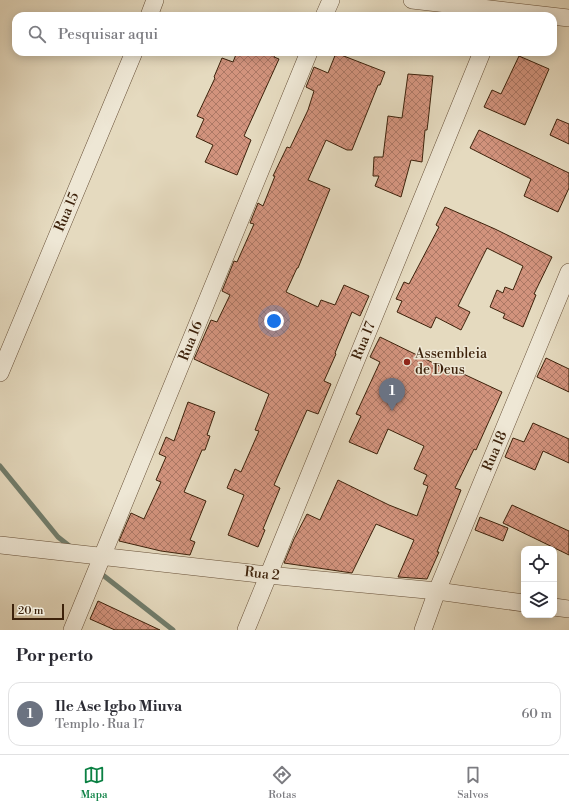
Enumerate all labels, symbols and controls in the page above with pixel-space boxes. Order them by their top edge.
search box [12,12,557,56]
icon: search [26,23,48,45]
text: Pesquisar aqui [58,25,158,44]
street label: Rua 15 [51,189,83,235]
your location [264,311,284,331]
street label: Rua 16 [175,318,207,364]
street label: Rua 17 [348,319,380,363]
place label: Assembleia de Deus [414,345,488,379]
marker: Assembleia de Deus [402,357,412,367]
pin: 1 [379,378,405,411]
street label: Rua 18 [479,428,511,474]
map controls [521,546,557,618]
button: locate [521,546,557,582]
street label: Rua 2 [243,563,281,585]
button: layers [521,582,557,618]
scale bar [12,602,64,621]
text: 20 m [18,604,43,618]
text: Por perto [16,645,93,667]
text: Ile Ase Igbo Miuva [55,697,182,716]
text: 1 [27,706,33,722]
text: 60 m [521,706,552,722]
text: Templo · Rua 17 [55,716,144,732]
tab: Mapa [80,764,108,802]
tab: Rotas [268,764,296,802]
tab: Salvos [457,764,489,802]

